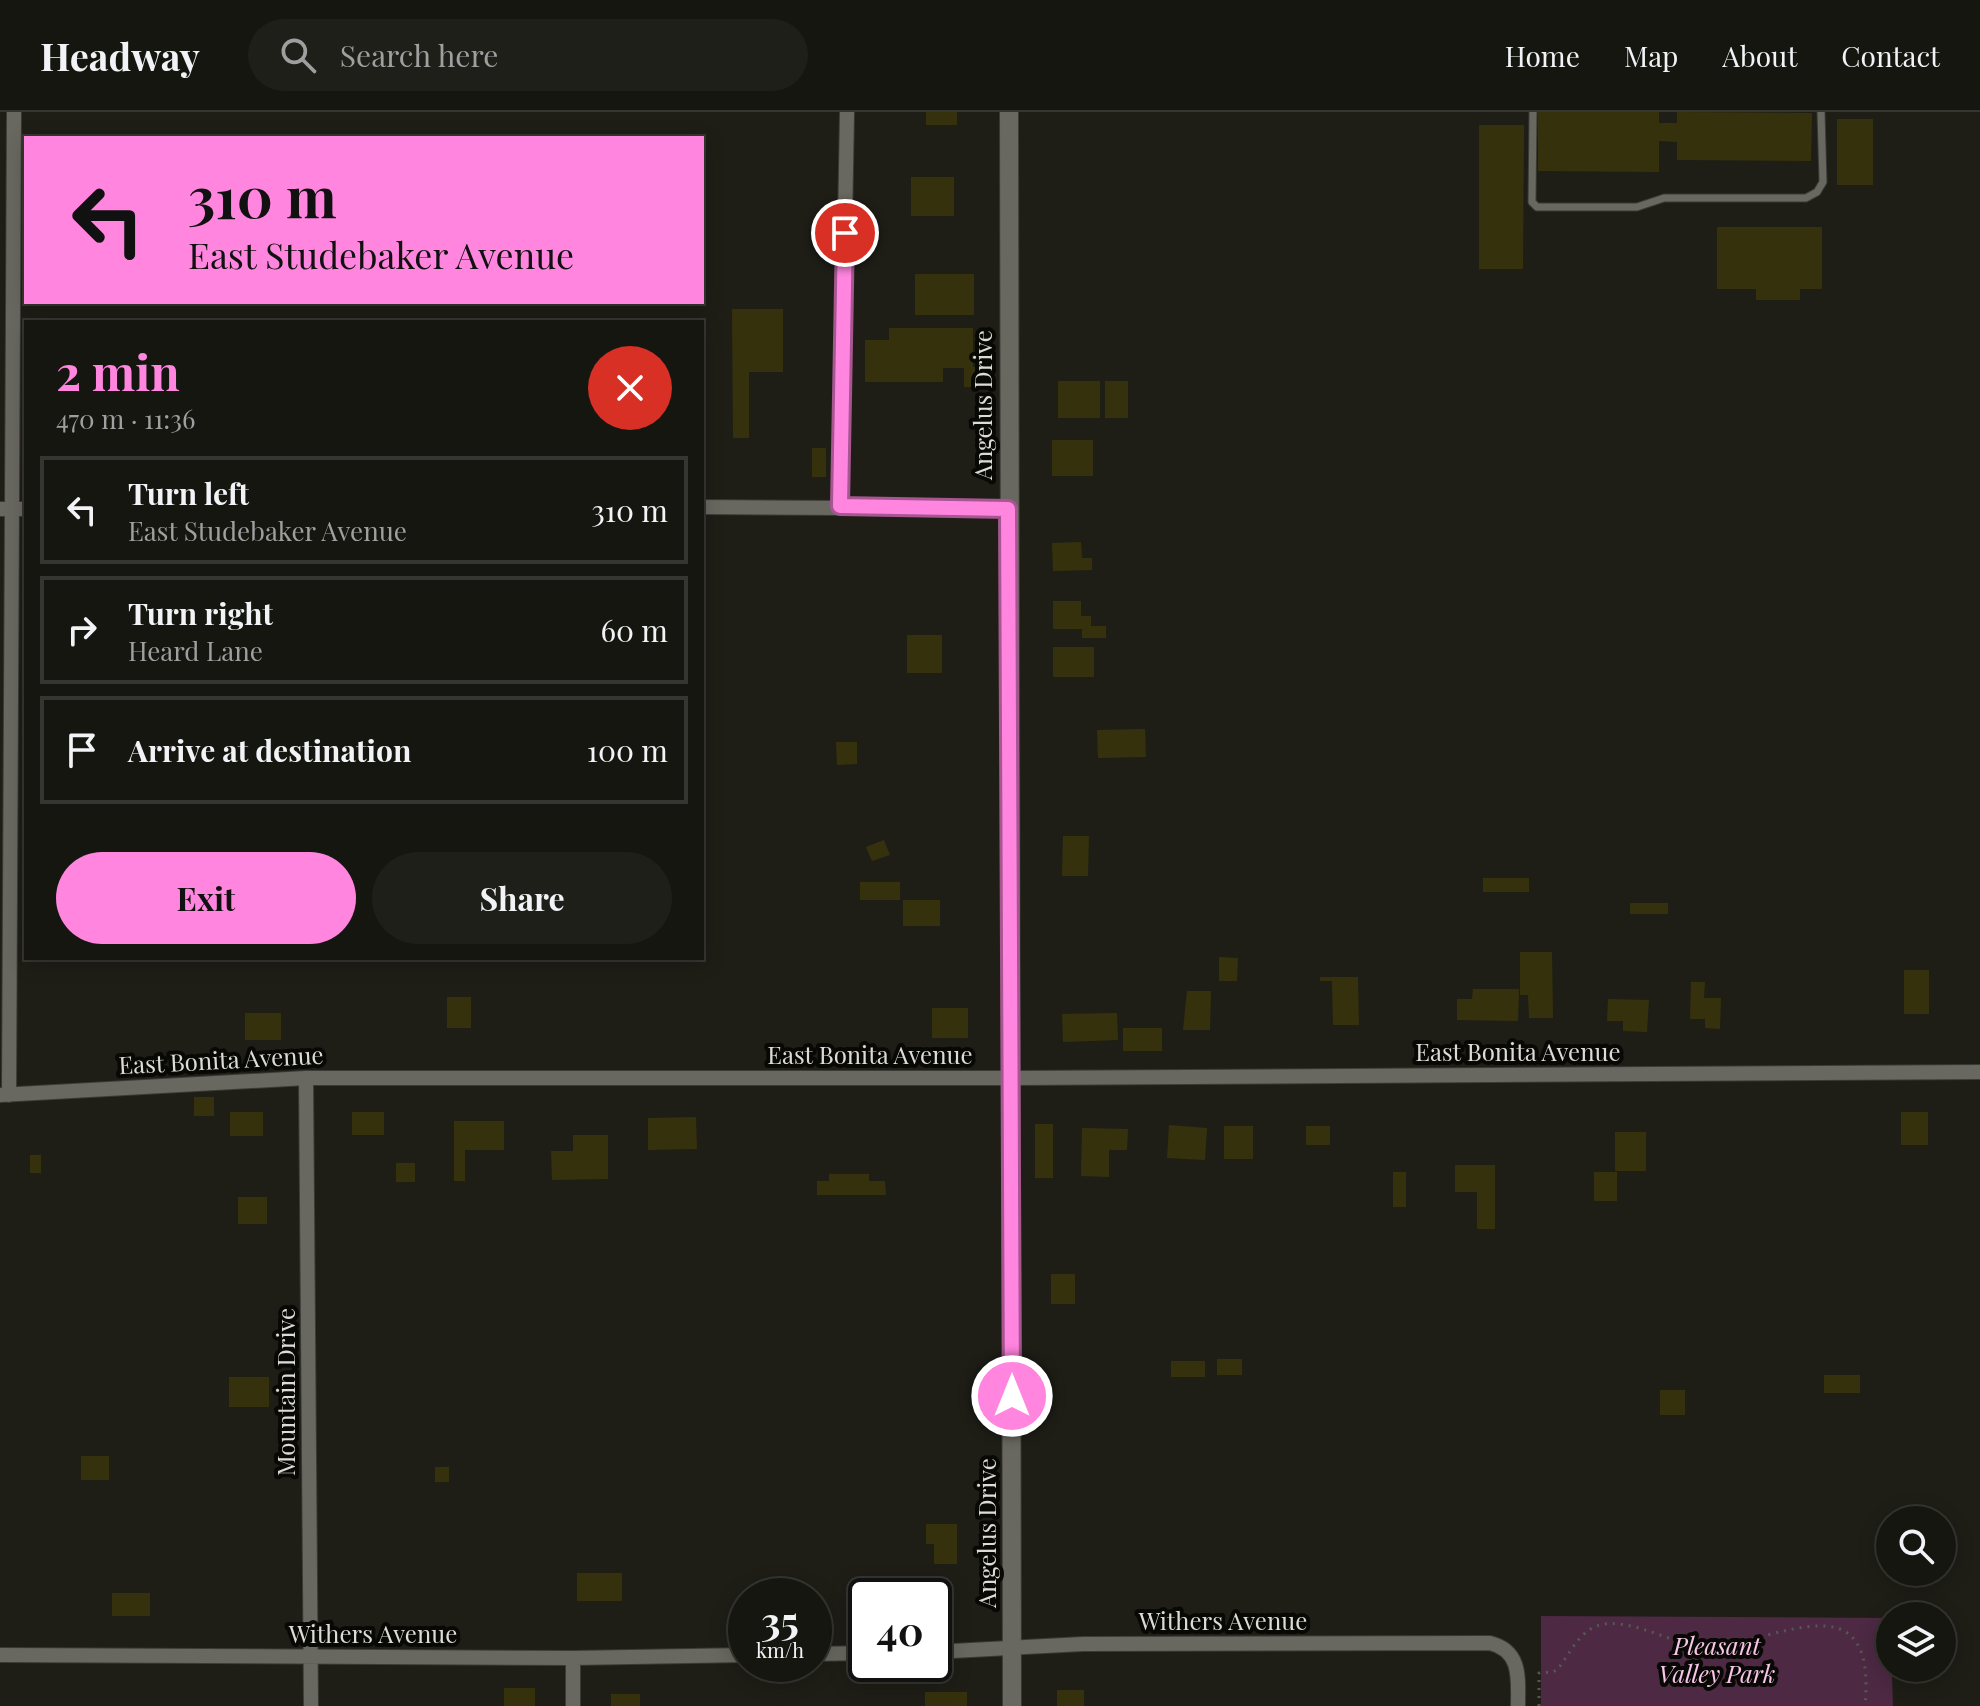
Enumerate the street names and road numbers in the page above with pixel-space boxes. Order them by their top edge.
street label: Angelus Drive [966,330,998,481]
street label: East Bonita Avenue [1415,1035,1621,1067]
street label: East Bonita Avenue [118,1038,324,1080]
street label: East Bonita Avenue [767,1038,973,1070]
street label: Mountain Drive [269,1308,301,1476]
street label: Angelus Drive [970,1458,1002,1609]
street label: Withers Avenue [1138,1604,1307,1636]
street label: Withers Avenue [288,1617,457,1649]

